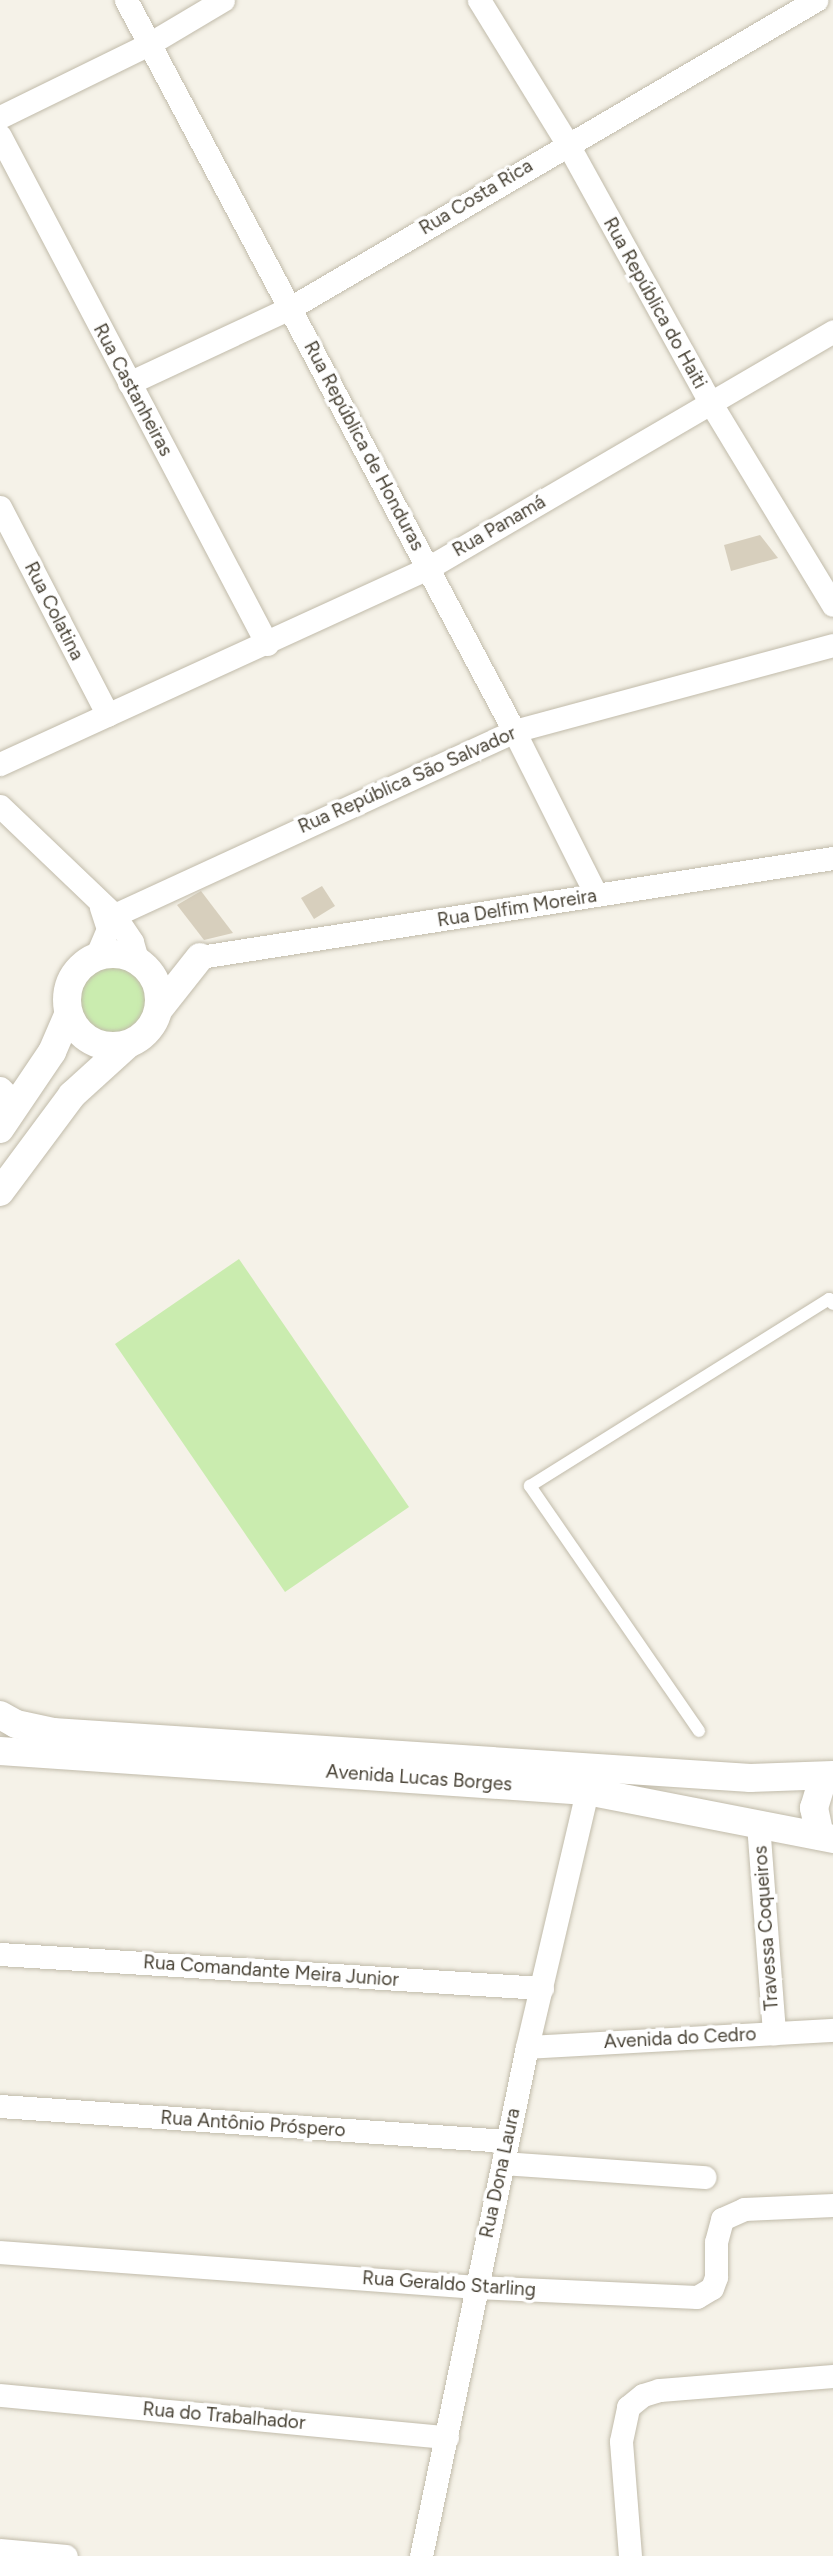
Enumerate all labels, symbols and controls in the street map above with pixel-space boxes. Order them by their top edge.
street label: Rua Costa Rica [415,154,537,240]
street label: Rua República do Haiti [598,213,712,393]
street label: Rua Castanheiras [88,320,178,460]
street label: Rua República de Honduras [299,337,429,555]
street label: Rua Panamá [448,490,550,562]
street label: Rua Colatina [19,558,89,664]
street label: Rua República São Salvador [295,722,519,838]
street label: Rua Delfim Moreira [436,884,598,932]
street label: Avenida Lucas Borges [325,1760,513,1796]
street label: Travessa Coqueiros [749,1845,783,2011]
street label: Rua Comandante Meira Junior [142,1951,400,1991]
street label: Avenida do Cedro [603,2023,757,2053]
street label: Rua Antônio Próspero [160,2106,346,2142]
street label: Rua Dona Laura [475,2106,525,2240]
street label: Rua Geraldo Starling [361,2267,537,2301]
street label: Rua do Trabalhador [142,2398,306,2434]

